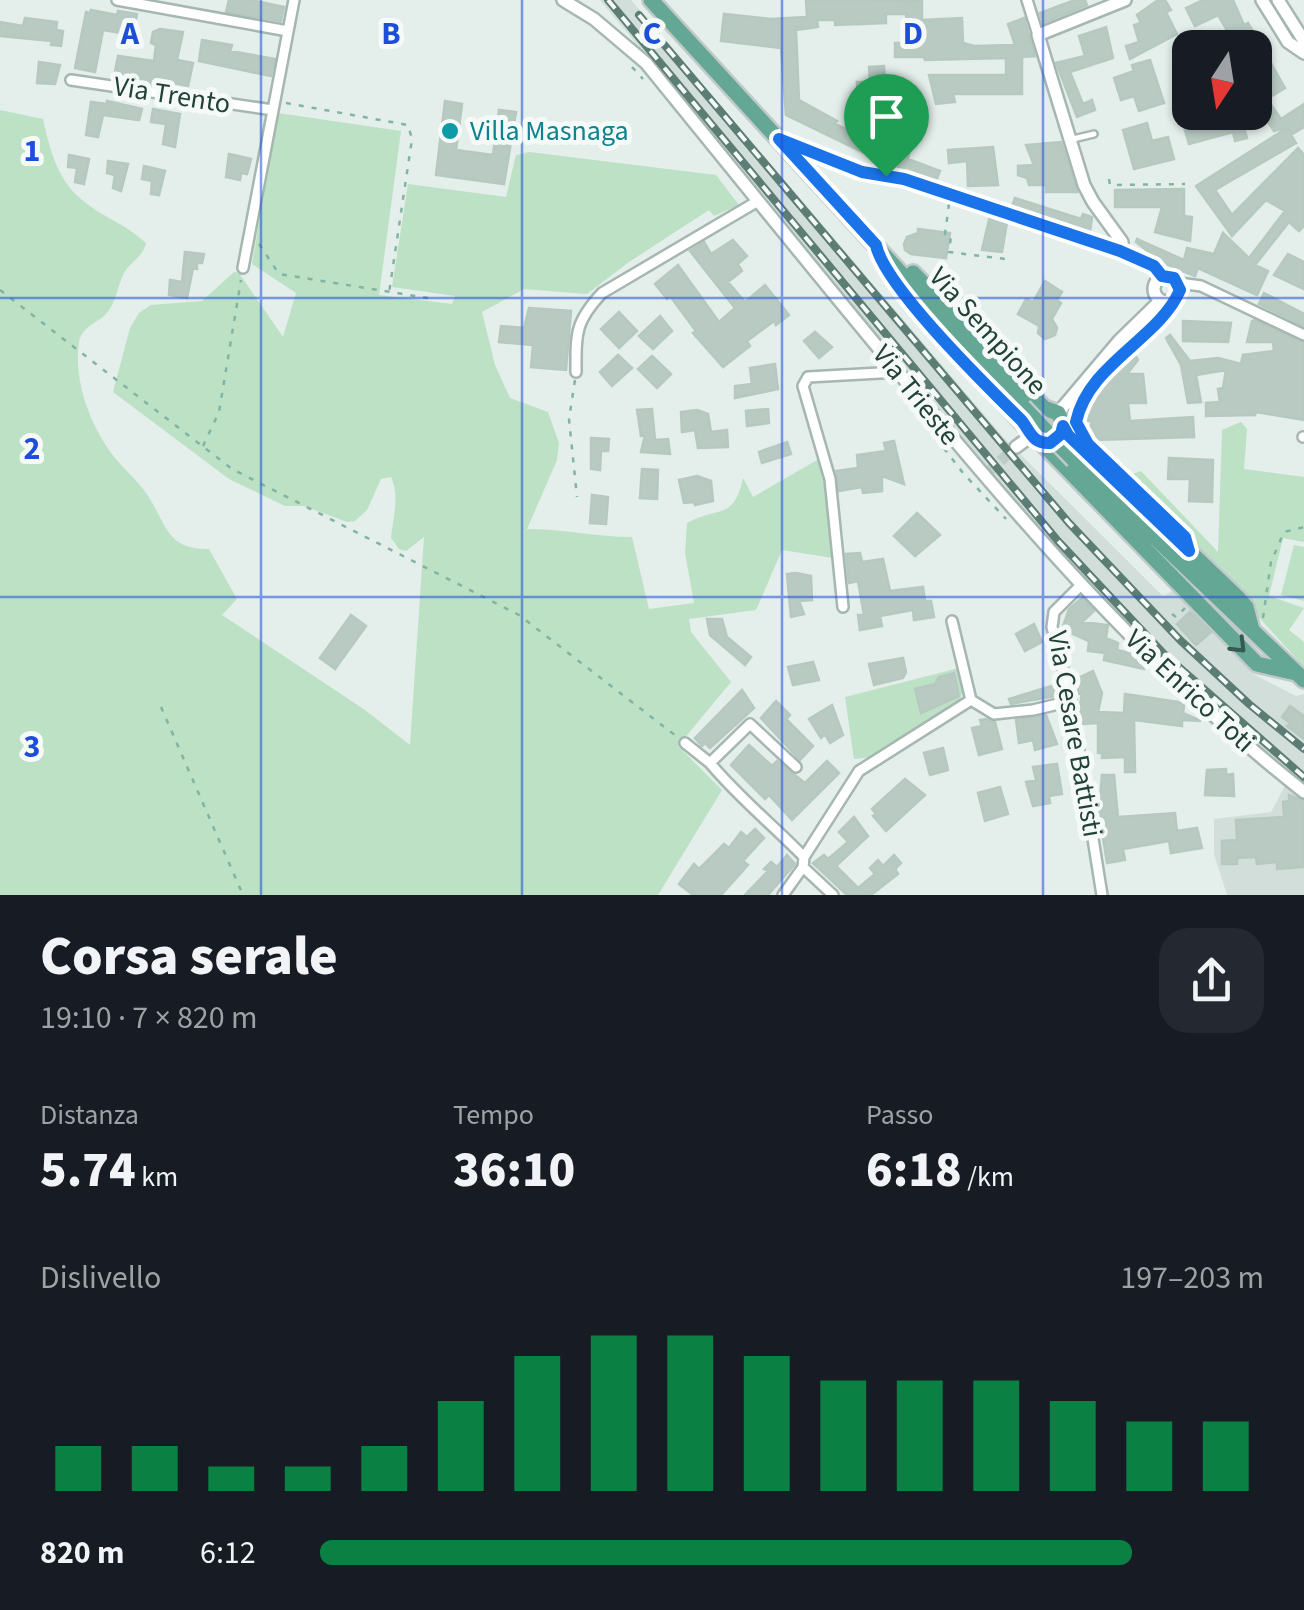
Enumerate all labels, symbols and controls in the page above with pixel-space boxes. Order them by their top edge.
text: A [120,11,140,57]
text: B [381,11,401,57]
text: C [643,11,661,57]
text: D [903,11,923,57]
north arrow [1172,30,1272,130]
map controls [1172,30,1272,130]
street label: Via Trento [111,66,233,124]
pin [844,74,929,177]
icon: arrive [859,89,914,144]
place label: Villa Masnaga [470,111,629,151]
marker: Villa Masnaga [439,120,461,142]
text: 1 [24,128,40,174]
street label: Via Sempione [920,258,1056,404]
street label: Via Trieste [863,336,969,454]
text: 2 [24,426,40,472]
street label: Via Enrico Toti [1116,620,1264,762]
street label: Via Cesare Battisti [1037,628,1113,840]
one-way arrow [1227,635,1245,653]
text: 3 [24,724,40,770]
text: Corsa serale [40,918,338,996]
button: share [1159,928,1264,1033]
text: 19:10 · 7 × 820 m [40,995,258,1041]
text: Distanza [40,1095,139,1135]
text: Tempo [453,1095,534,1135]
text: Passo [866,1095,933,1135]
text: 5.74 [40,1135,136,1206]
text: 36:10 [453,1135,575,1206]
text: 6:18 [866,1135,962,1206]
text: km [136,1157,178,1197]
text: /km [962,1157,1014,1197]
text: Dislivello [40,1255,161,1301]
text: 197–203 m [1120,1255,1264,1301]
text: 820 m [40,1530,125,1576]
text: 6:12 [200,1530,256,1576]

